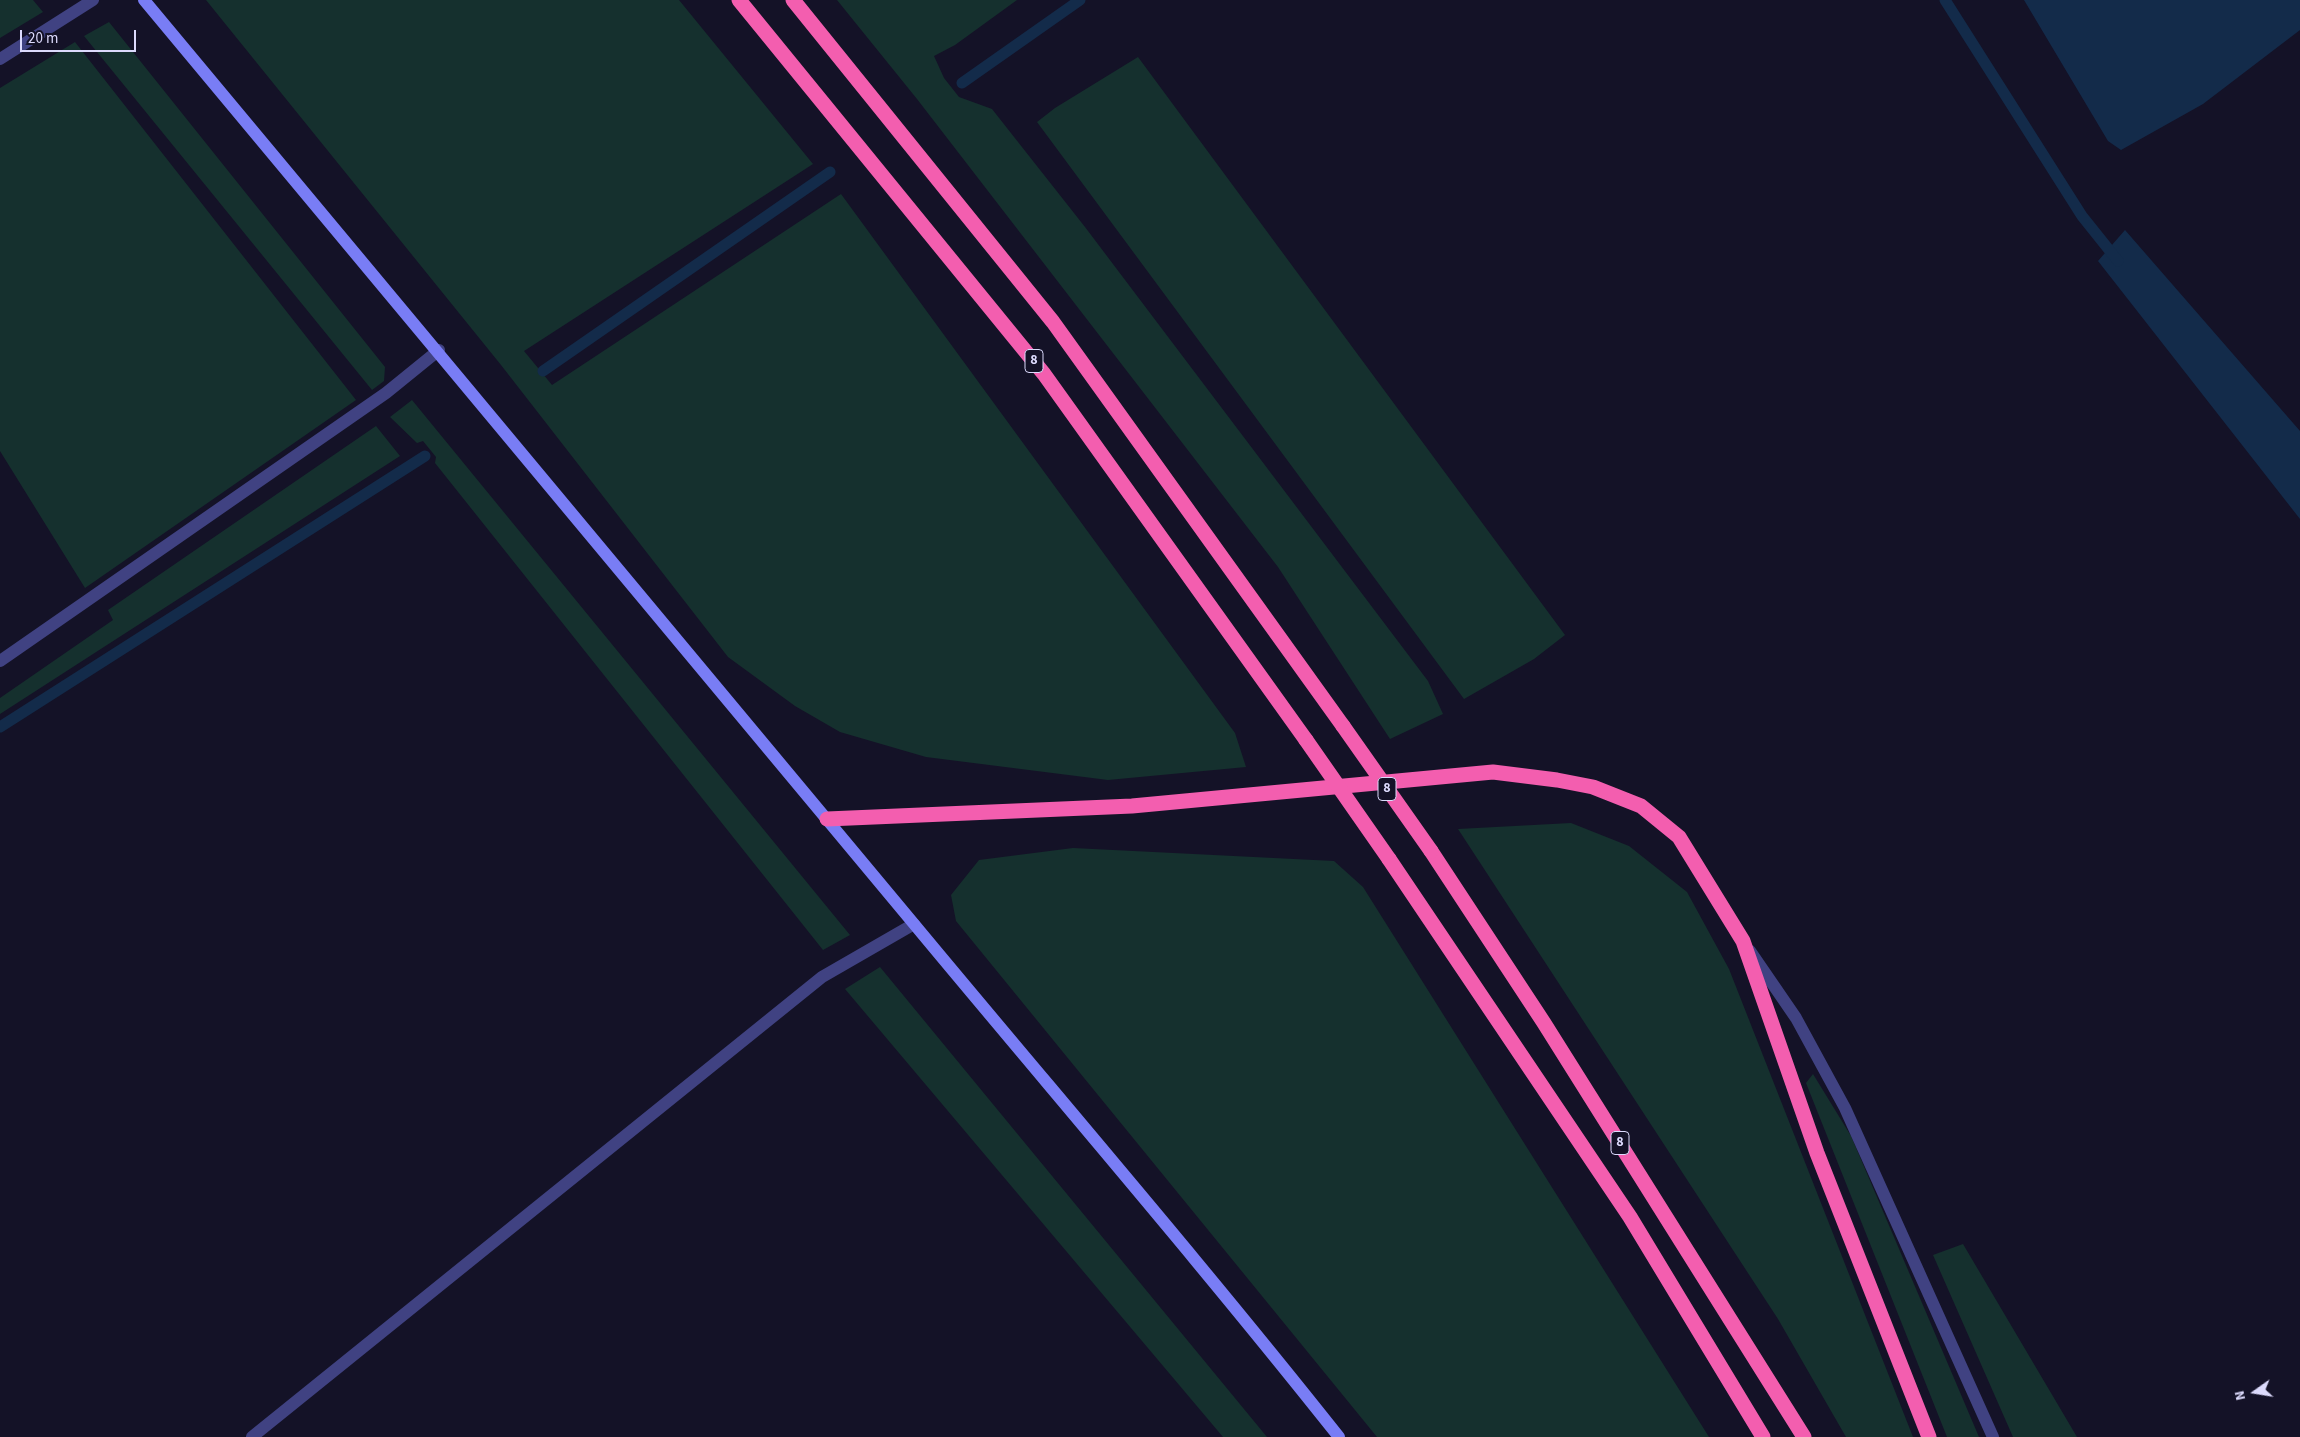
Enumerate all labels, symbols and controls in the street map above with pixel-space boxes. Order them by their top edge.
scale bar [22,20,139,52]
text: 20 m [28,28,58,49]
road number: 8 [1025,350,1043,372]
road number: 8 [1378,778,1396,801]
road number: 8 [1611,1132,1629,1154]
north arrow [2230,1367,2280,1417]
text: N [2230,1389,2251,1402]

